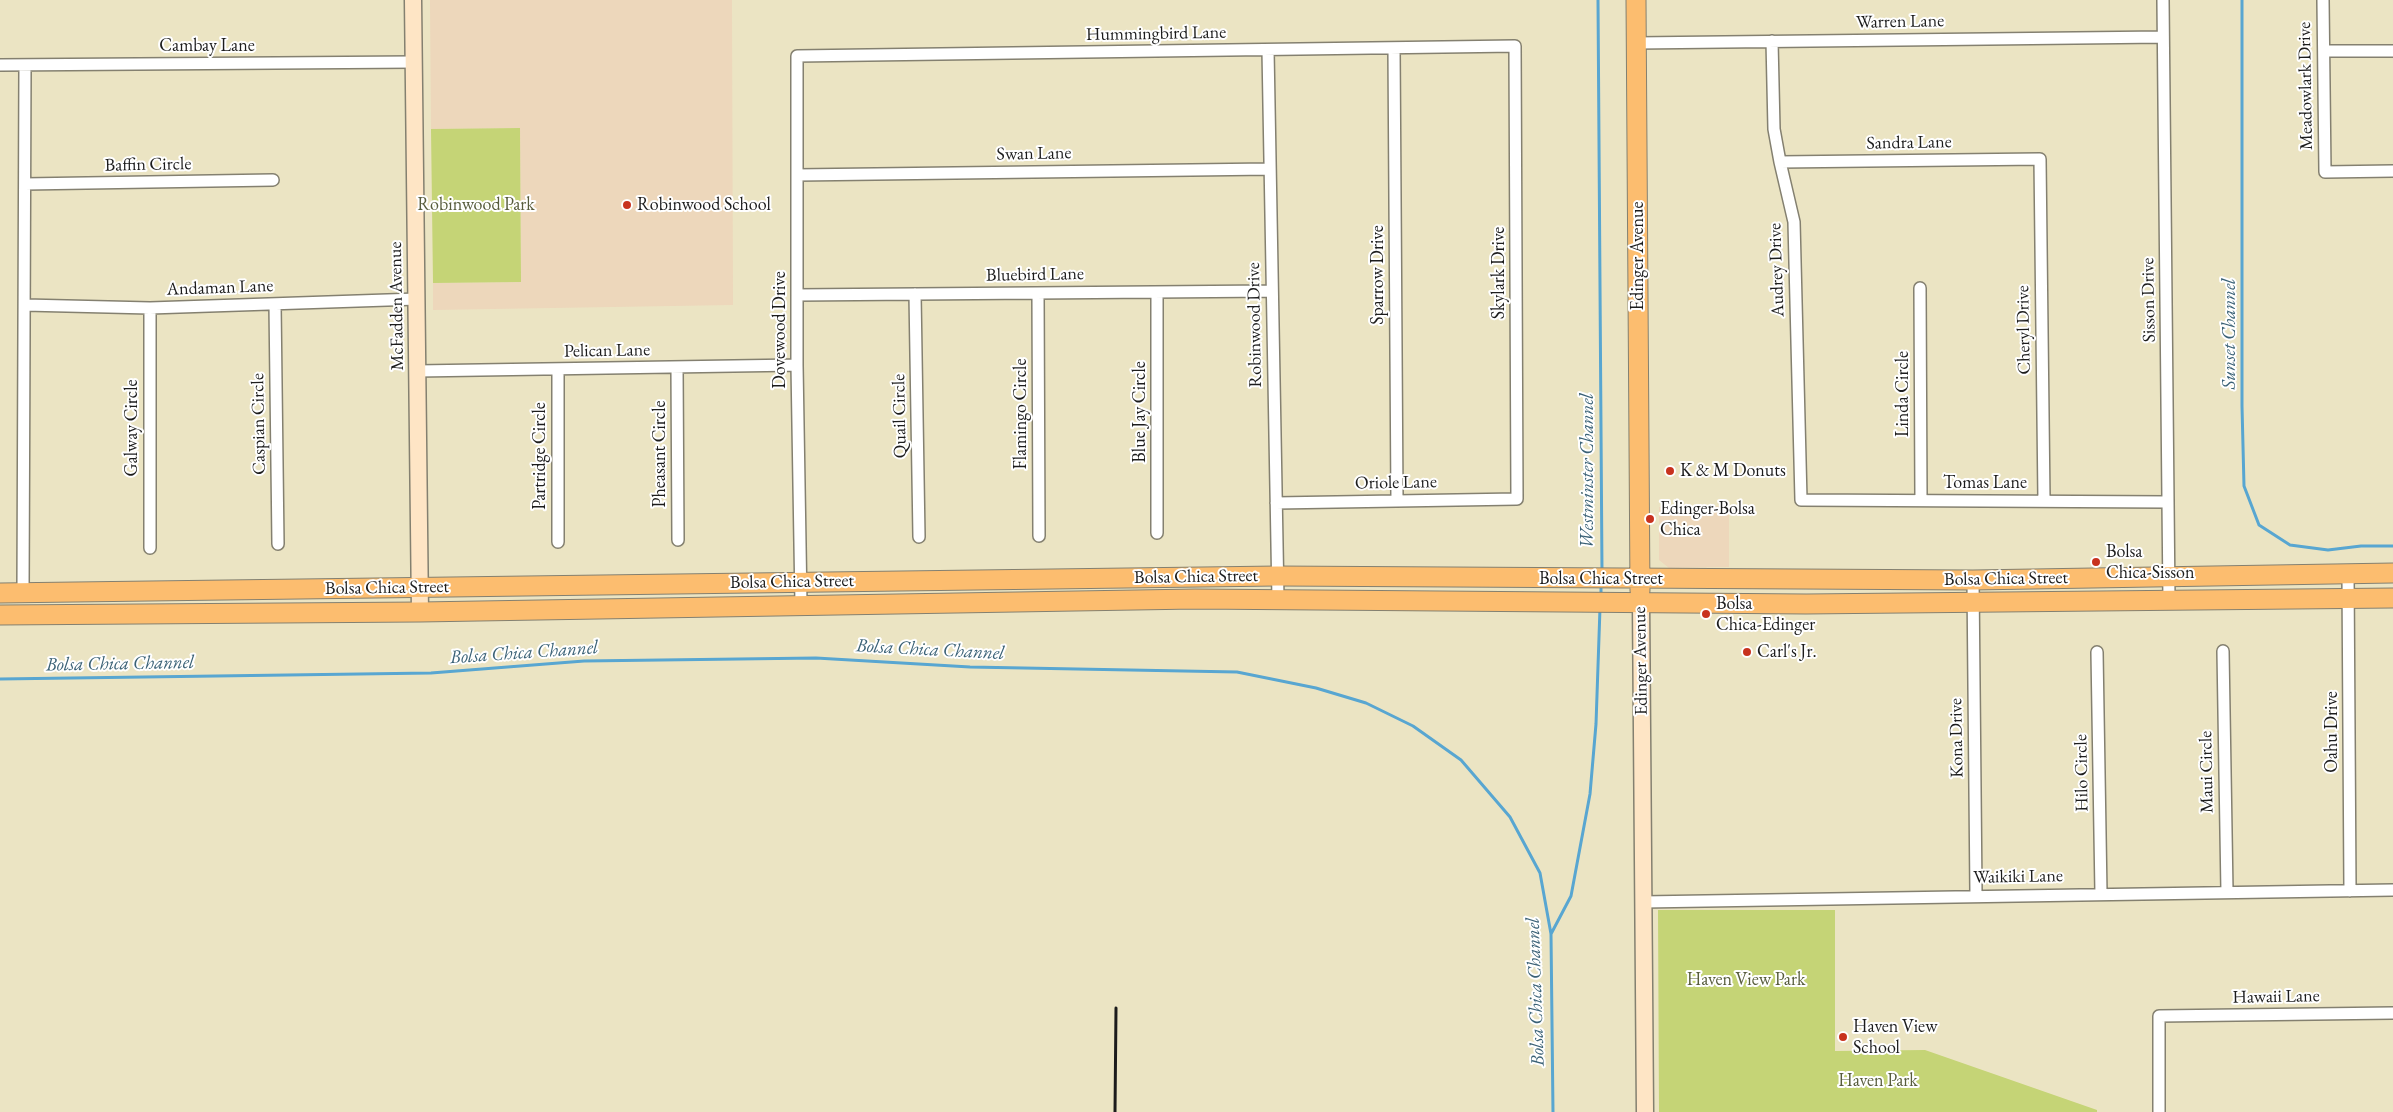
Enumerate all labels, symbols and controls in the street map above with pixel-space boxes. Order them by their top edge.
street label: Warren Lane [1856,10,1944,34]
street label: Hummingbird Lane [1086,22,1226,46]
street label: Meadowlark Drive [2294,22,2318,150]
street label: Cambay Lane [159,35,255,57]
street label: Sandra Lane [1866,131,1952,155]
street label: Swan Lane [996,143,1072,165]
street label: Baffin Circle [104,153,192,177]
park label: Robinwood Park [417,194,535,216]
place label: Robinwood School [637,194,771,216]
marker: Robinwood School [621,199,633,211]
street label: Edinger Avenue [1627,202,1649,310]
street label: Audrey Drive [1765,223,1789,317]
street label: Sparrow Drive [1367,225,1389,325]
street label: Skylark Drive [1488,227,1510,319]
street label: McFadden Avenue [385,241,409,371]
street label: Sisson Drive [2137,257,2161,343]
street label: Robinwood Drive [1243,262,1267,388]
street label: Bluebird Lane [986,263,1084,287]
street label: Dovewood Drive [769,271,791,389]
street label: Andaman Lane [166,275,274,301]
water label: Sunset Channel [2219,279,2241,389]
street label: Cheryl Drive [2012,285,2036,375]
street label: Pelican Lane [564,339,650,363]
street label: Linda Circle [1892,351,1914,437]
street label: Flamingo Circle [1010,359,1032,469]
street label: Blue Jay Circle [1129,361,1151,463]
street label: Caspian Circle [247,373,271,475]
street label: Quail Circle [888,374,912,458]
street label: Galway Circle [121,379,143,477]
water label: Westminster Channel [1577,393,1599,549]
street label: Pheasant Circle [649,400,671,508]
street label: Partridge Circle [529,402,551,510]
place label: K & M Donuts [1680,460,1786,482]
marker: K & M Donuts [1664,465,1676,477]
street label: Oriole Lane [1355,471,1437,495]
street label: Tomas Lane [1943,472,2027,494]
place label: Edinger-Bolsa Chica [1660,498,1755,540]
marker: Edinger-Bolsa Chica [1644,513,1656,525]
place label: Bolsa Chica-Sisson [2106,541,2194,584]
marker: Bolsa Chica-Sisson [2090,556,2102,568]
street label: Bolsa Chica Street [1134,565,1258,589]
street label: Bolsa Chica Street [1944,567,2068,591]
street label: Bolsa Chica Street [1539,568,1663,590]
street label: Bolsa Chica Street [730,570,854,594]
street label: Bolsa Chica Street [325,576,449,600]
place label: Bolsa Chica-Edinger [1716,593,1815,636]
street label: Edinger Avenue [1629,606,1653,716]
marker: Bolsa Chica-Edinger [1700,608,1712,620]
water label: Bolsa Chica Channel [855,635,1005,665]
water label: Bolsa Chica Channel [449,636,599,670]
place label: Carl's Jr. [1757,641,1817,663]
marker: Carl's Jr. [1741,646,1753,658]
water label: Bolsa Chica Channel [46,651,194,677]
street label: Oahu Drive [2321,691,2343,773]
street label: Kona Drive [1946,698,1968,778]
street label: Maui Circle [2195,731,2219,813]
street label: Hilo Circle [2071,734,2093,812]
street label: Waikiki Lane [1973,865,2063,889]
water label: Bolsa Chica Channel [1522,917,1550,1067]
park label: Haven View Park [1687,969,1805,991]
street label: Hawaii Lane [2232,985,2320,1009]
place label: Haven View School [1853,1016,1937,1058]
marker: Haven View School [1837,1031,1849,1043]
park label: Haven Park [1838,1070,1918,1092]

